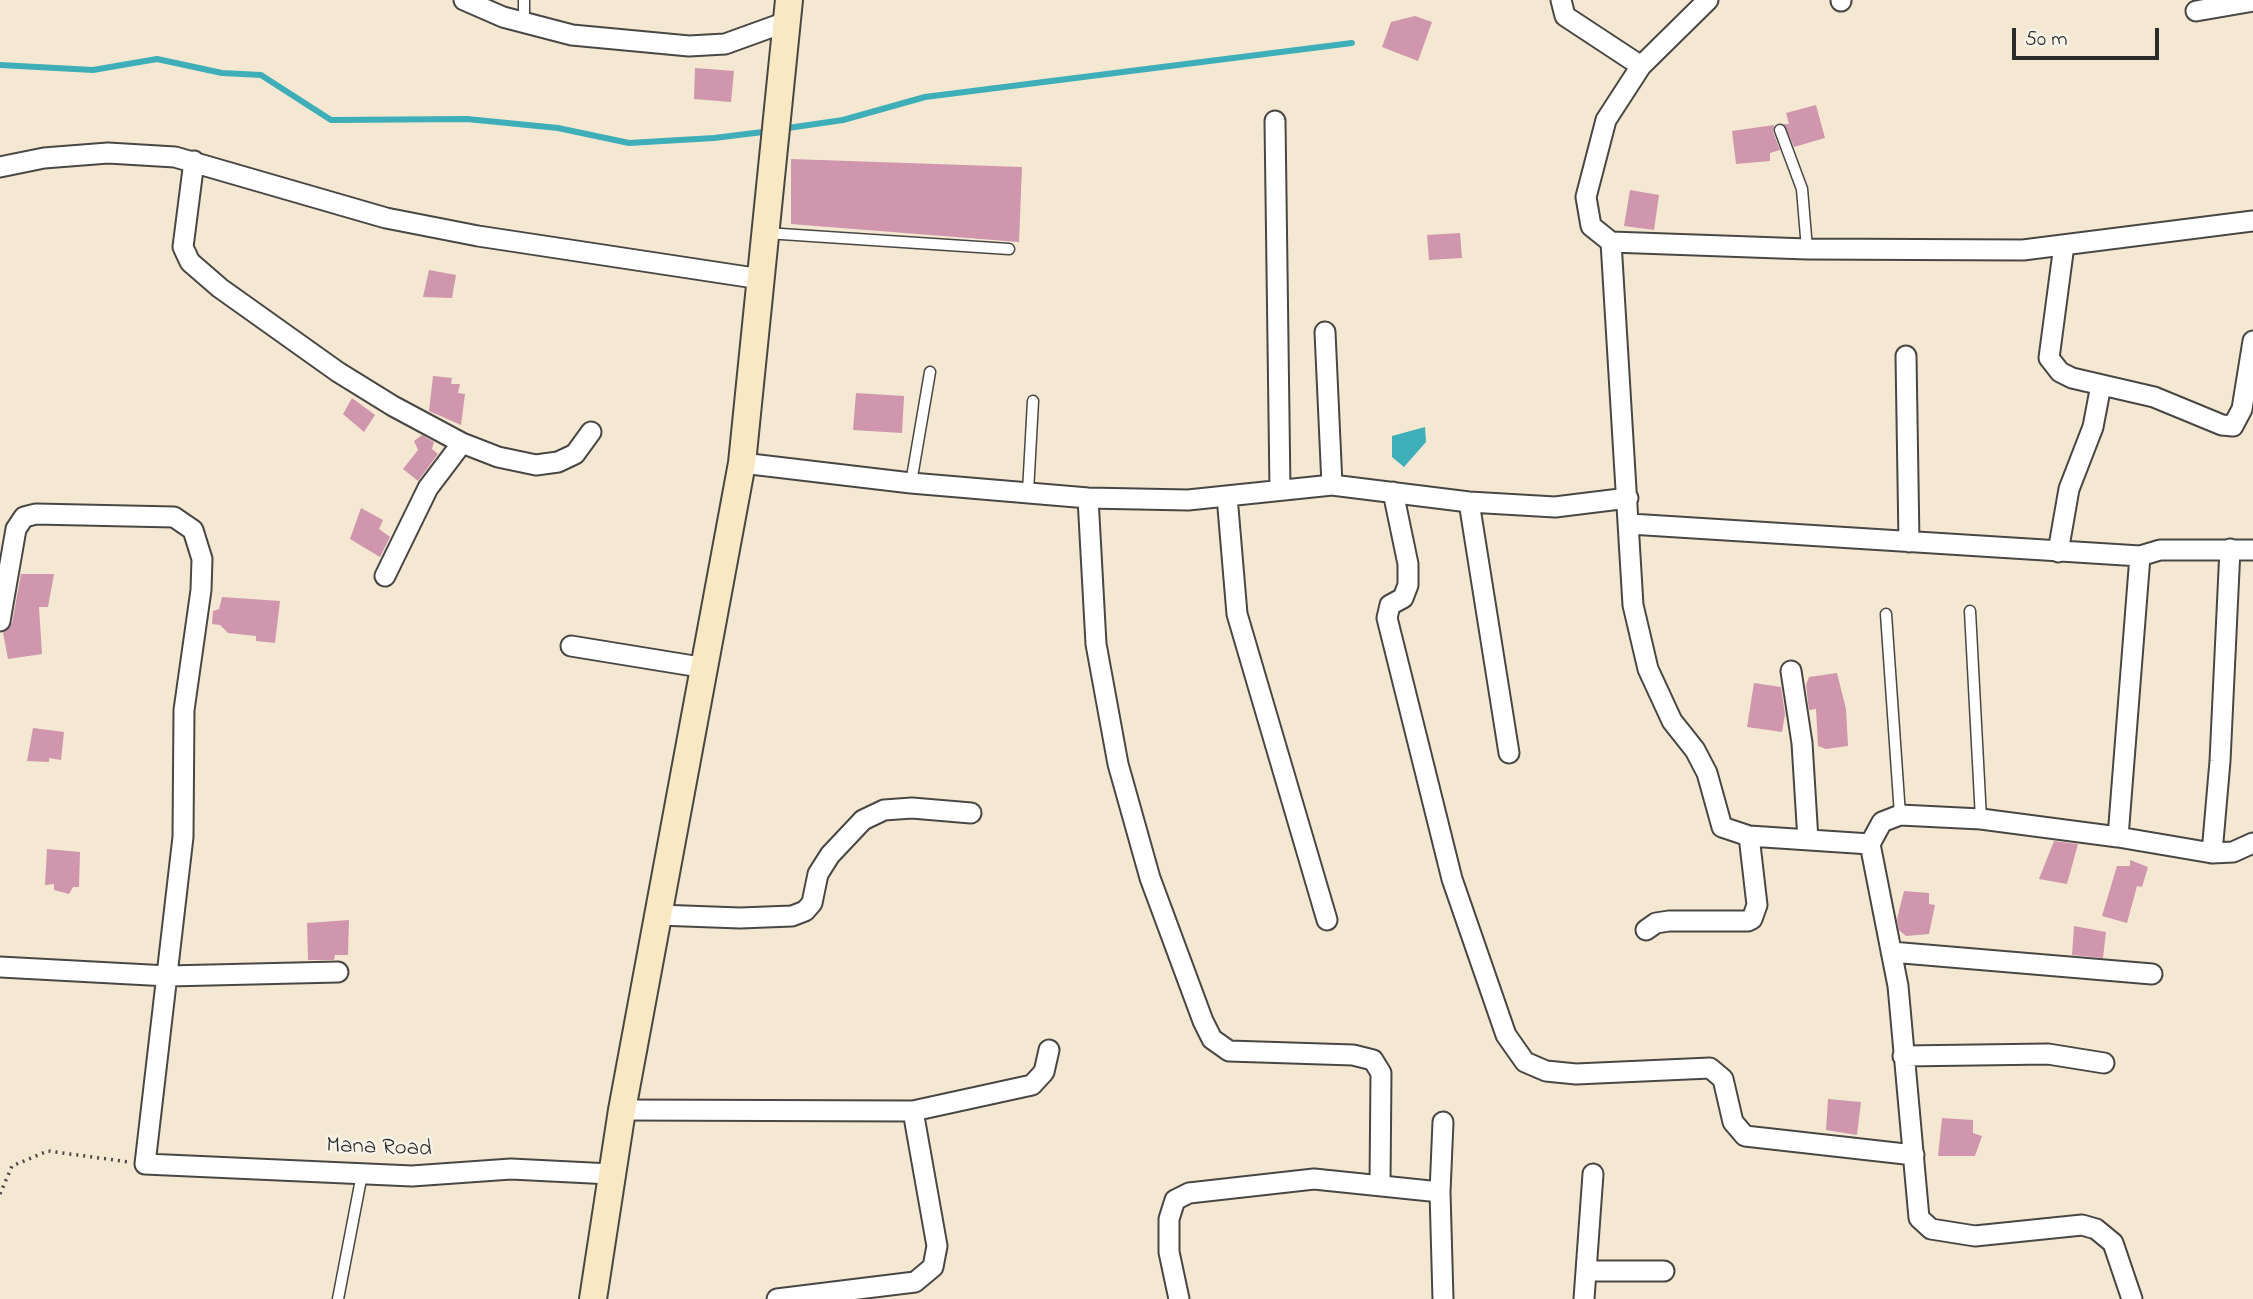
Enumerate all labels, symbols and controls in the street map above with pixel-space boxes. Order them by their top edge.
scale bar [2015,14,2162,58]
text: 50 m [2025,25,2068,55]
street label: Mana Road [326,1133,432,1165]

